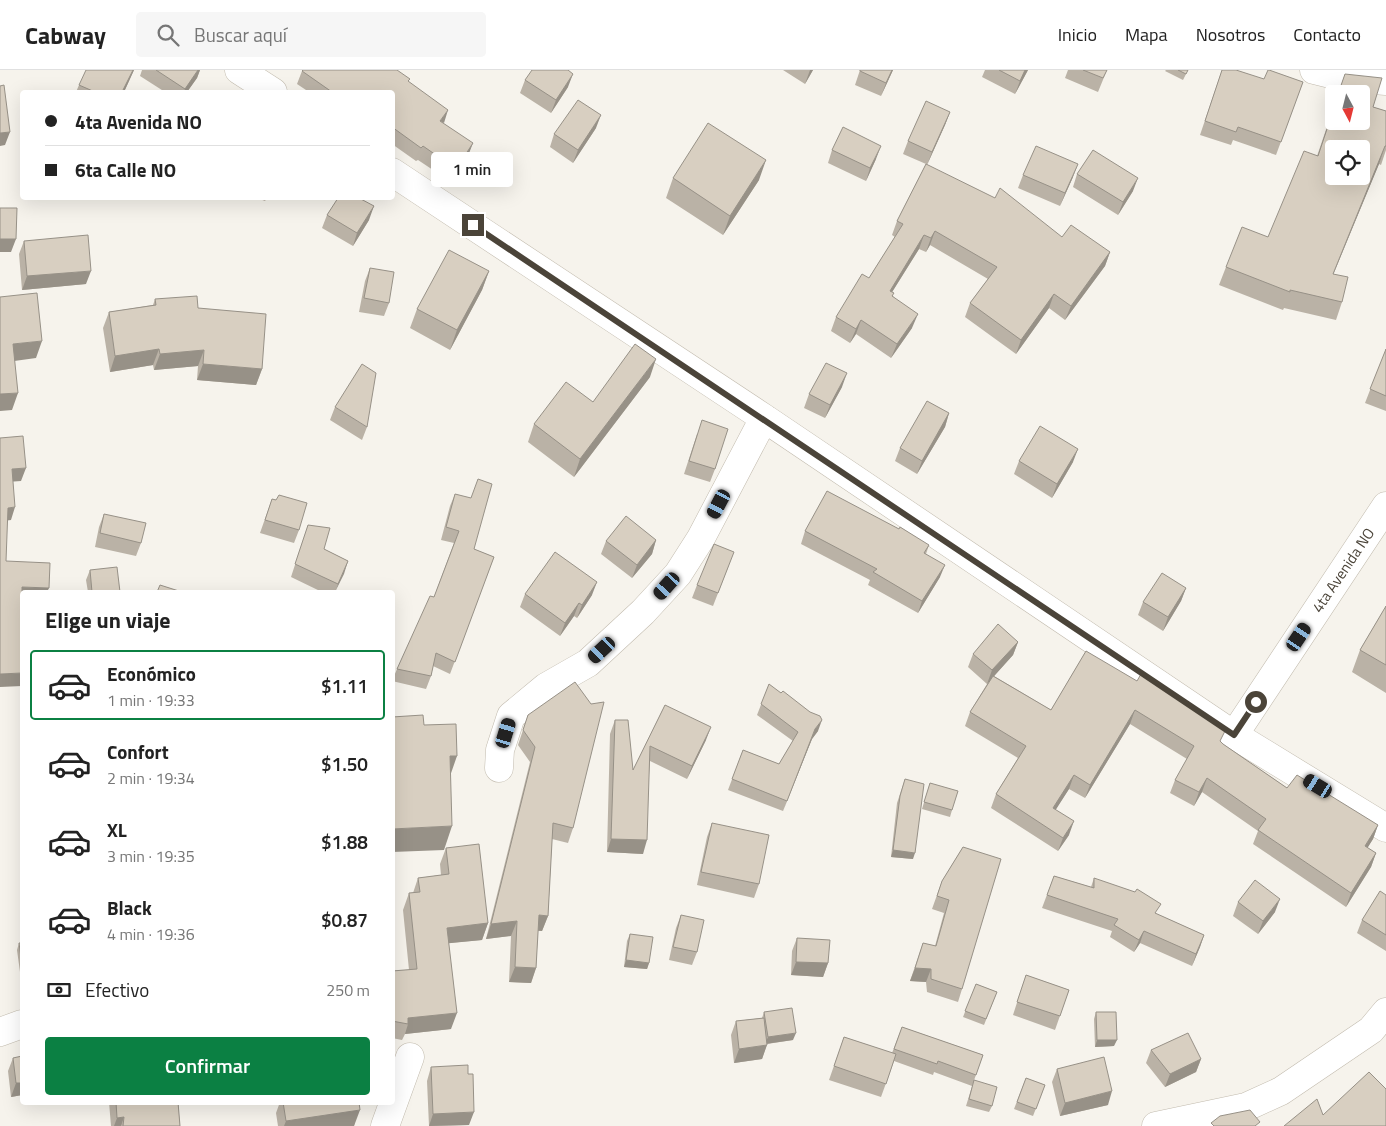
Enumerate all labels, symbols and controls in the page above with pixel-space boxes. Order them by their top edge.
search box [136,12,486,57]
text: Cabway [25,17,106,53]
text: Buscar aquí [194,20,287,49]
icon: search [154,21,182,49]
text: Inicio [1058,21,1097,48]
text: Mapa [1125,21,1168,48]
text: Nosotros [1196,21,1265,48]
text: Contacto [1293,21,1361,48]
north arrow [1325,85,1370,130]
map controls [1325,85,1370,185]
text: 4ta Avenida NO [75,107,202,136]
button: locate [1325,140,1370,185]
callout: 1 min [432,152,514,188]
text: 6ta Calle NO [75,155,176,184]
text: 1 min [453,157,491,181]
route end [462,214,484,236]
car [705,487,732,521]
street label: 4ta Avenida NO [1306,523,1380,617]
car [651,570,682,602]
text: Elige un viaje [45,603,171,637]
car [1284,620,1313,654]
car [585,634,618,666]
text: Económico [107,659,196,688]
icon: car [47,663,92,708]
text: $1.11 [321,671,368,700]
text: 1 min · 19:33 [107,688,195,712]
route start [1245,691,1267,713]
car [494,716,517,750]
text: Confort [107,737,169,766]
icon: car [47,741,92,786]
text: $1.50 [321,749,368,778]
text: 2 min · 19:34 [107,766,195,790]
car [1301,772,1334,800]
text: XL [107,815,127,844]
icon: car [47,819,92,864]
text: $1.88 [321,827,368,856]
text: 3 min · 19:35 [107,844,195,868]
text: Black [107,893,152,922]
icon: car [47,897,92,942]
text: $0.87 [321,905,368,934]
text: 4 min · 19:36 [107,922,195,946]
text: Efectivo [85,975,149,1004]
icon: cash [45,976,73,1004]
text: 250 m [326,978,370,1002]
button: Confirmar [45,1037,370,1095]

